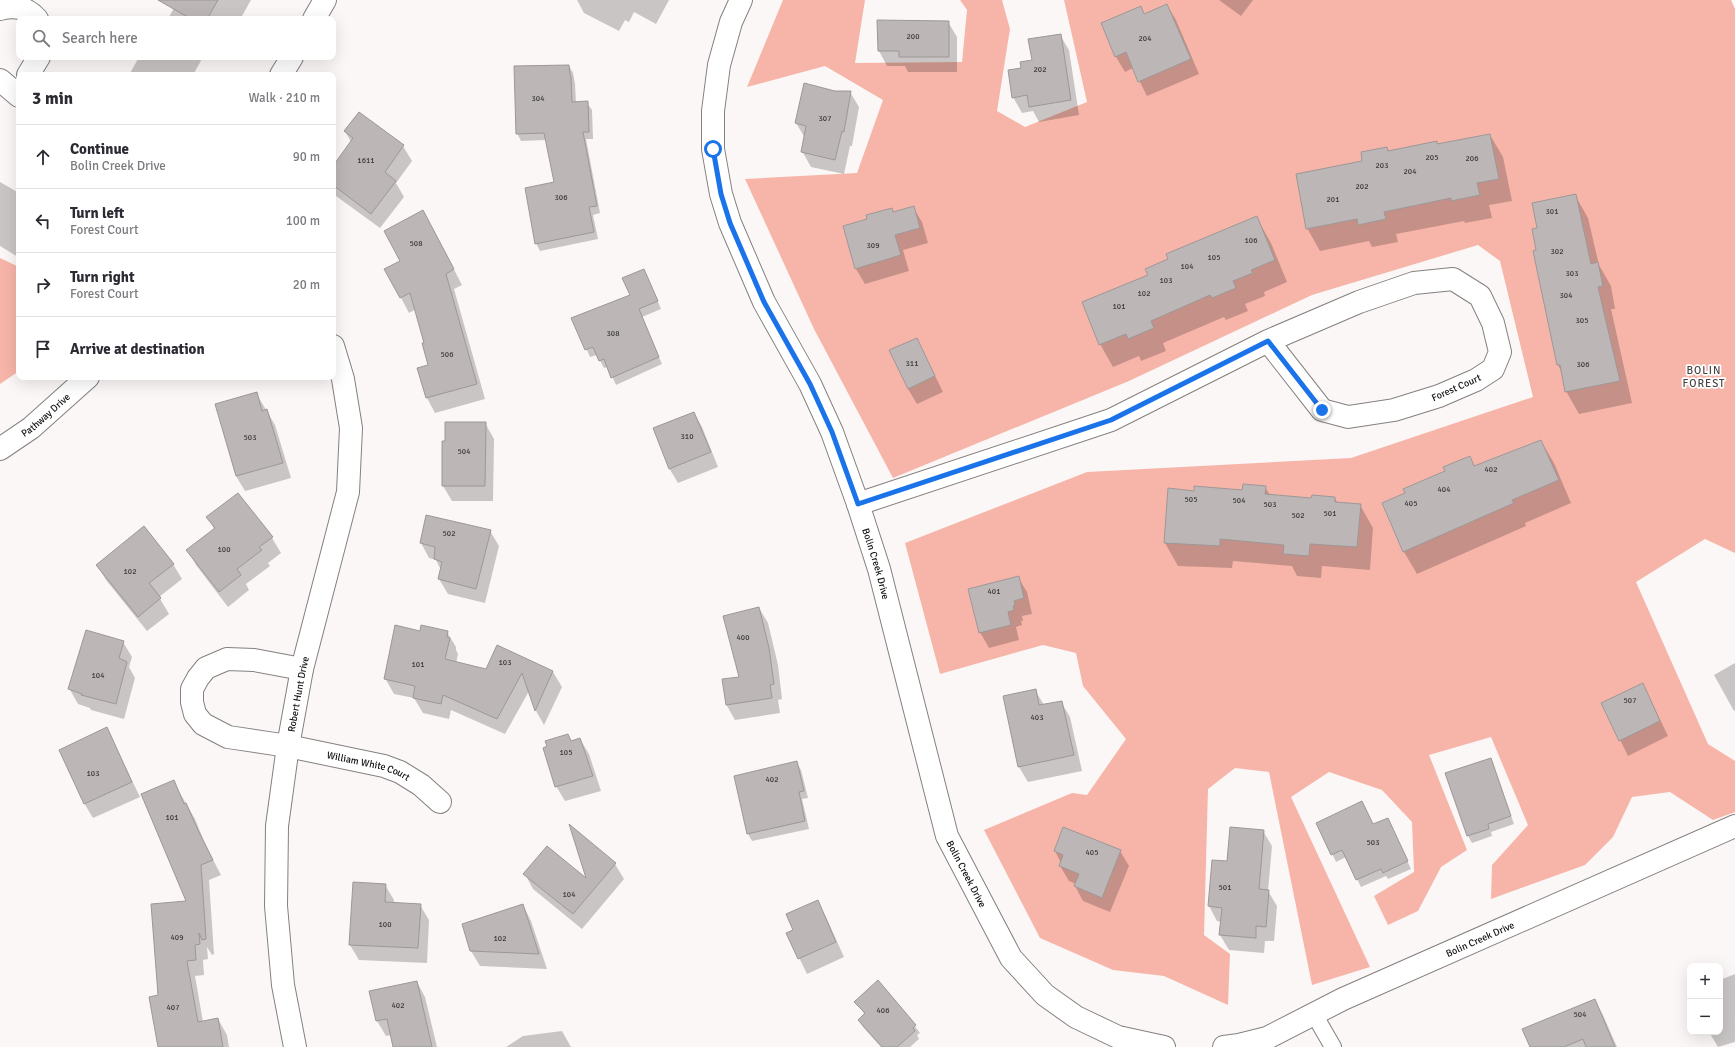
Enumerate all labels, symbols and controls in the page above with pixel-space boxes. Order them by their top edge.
search box [16,16,336,60]
icon: search [30,27,52,49]
text: Search here [62,29,138,47]
house number: 200 [907,31,919,41]
house number: 204 [1139,33,1152,43]
house number: 202 [1034,64,1046,74]
text: 3 min [32,88,73,109]
text: Walk · 210 m [249,90,320,106]
house number: 304 [532,93,545,103]
house number: 307 [819,113,831,123]
text: Continue [70,140,129,158]
route start [704,140,722,158]
icon: ahead [32,146,54,168]
text: 90 m [293,149,320,165]
house number: 205 [1426,152,1438,162]
house number: 206 [1466,153,1478,163]
house number: 1611 [357,155,375,165]
text: Bolin Creek Drive [70,158,166,174]
house number: 203 [1376,160,1388,170]
house number: 204 [1404,166,1417,176]
house number: 202 [1356,181,1368,191]
house number: 306 [555,192,567,202]
house number: 201 [1327,194,1339,204]
text: Turn left [70,204,124,222]
house number: 301 [1546,206,1558,216]
icon: left [32,210,54,232]
text: 100 m [286,213,320,229]
text: Forest Court [70,222,139,238]
house number: 106 [1245,235,1257,245]
house number: 508 [410,238,422,248]
house number: 309 [867,240,879,250]
house number: 302 [1551,246,1563,256]
house number: 105 [1208,252,1220,262]
house number: 104 [1181,261,1194,271]
text: Turn right [70,268,135,286]
house number: 303 [1566,268,1578,278]
icon: right [32,274,54,296]
house number: 103 [1160,275,1172,285]
text: 20 m [293,277,320,293]
text: Forest Court [70,286,139,302]
house number: 102 [1138,288,1150,298]
house number: 304 [1560,290,1573,300]
house number: 101 [1113,301,1125,311]
house number: 305 [1576,315,1588,325]
house number: 308 [607,328,619,338]
icon: arrive [32,338,54,360]
text: Arrive at destination [70,340,205,358]
house number: 506 [441,349,453,359]
house number: 311 [906,358,918,368]
house number: 306 [1577,359,1589,369]
district label: BOLIN FOREST [1683,364,1726,390]
street label: Forest Court [1430,372,1483,404]
street label: Pathway Drive [19,391,73,440]
route end [1313,401,1331,419]
house number: 310 [681,431,693,441]
house number: 503 [244,432,256,442]
house number: 504 [458,446,471,456]
house number: 402 [1485,464,1497,474]
house number: 404 [1438,484,1451,494]
house number: 505 [1185,494,1197,504]
house number: 504 [1233,495,1246,505]
house number: 405 [1405,498,1417,508]
house number: 503 [1264,499,1276,509]
house number: 501 [1324,508,1336,518]
house number: 502 [1292,510,1304,520]
street label: Bolin Creek Drive [859,527,891,601]
house number: 502 [443,528,455,538]
house number: 100 [218,544,230,554]
house number: 102 [124,566,136,576]
house number: 401 [988,586,1000,596]
house number: 400 [737,632,749,642]
street label: Robert Hunt Drive [286,655,312,733]
house number: 103 [499,657,511,667]
house number: 101 [412,659,424,669]
house number: 104 [92,670,105,680]
house number: 507 [1624,695,1636,705]
house number: 403 [1031,712,1043,722]
house number: 105 [560,747,572,757]
street label: William White Court [326,749,412,784]
house number: 103 [87,768,99,778]
house number: 402 [766,774,778,784]
house number: 101 [166,812,178,822]
house number: 503 [1367,837,1379,847]
street label: Bolin Creek Drive [943,839,988,910]
house number: 405 [1086,847,1098,857]
house number: 501 [1219,882,1231,892]
house number: 104 [563,889,576,899]
house number: 100 [379,919,391,929]
street label: Bolin Creek Drive [1444,919,1516,960]
house number: 409 [171,932,183,942]
house number: 102 [494,933,506,943]
map controls [1687,963,1723,1035]
button: + [1687,963,1723,999]
button: − [1687,999,1723,1035]
house number: 402 [392,1000,404,1010]
house number: 407 [167,1002,179,1012]
house number: 406 [877,1005,889,1015]
house number: 504 [1574,1009,1587,1019]

